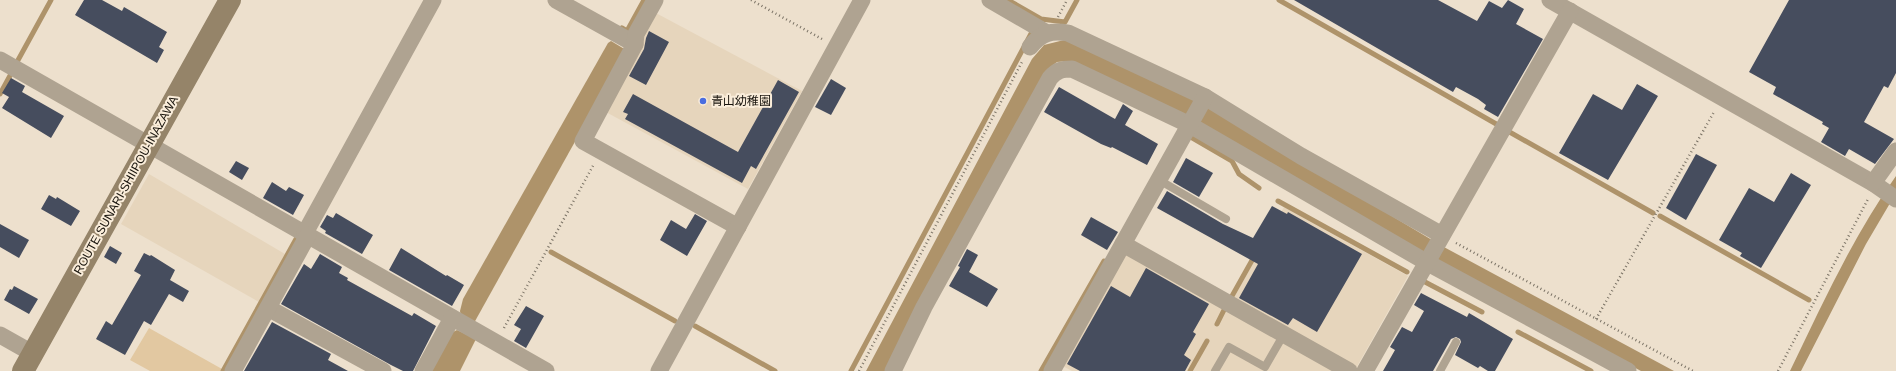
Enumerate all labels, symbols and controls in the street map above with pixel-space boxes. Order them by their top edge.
street label: ROUTE SUNARI-SHIIPOU-INAZAWA [71,93,181,277]
place label: 青山幼稚園 [711,94,771,108]
marker: 青山幼稚園 [698,96,708,106]

